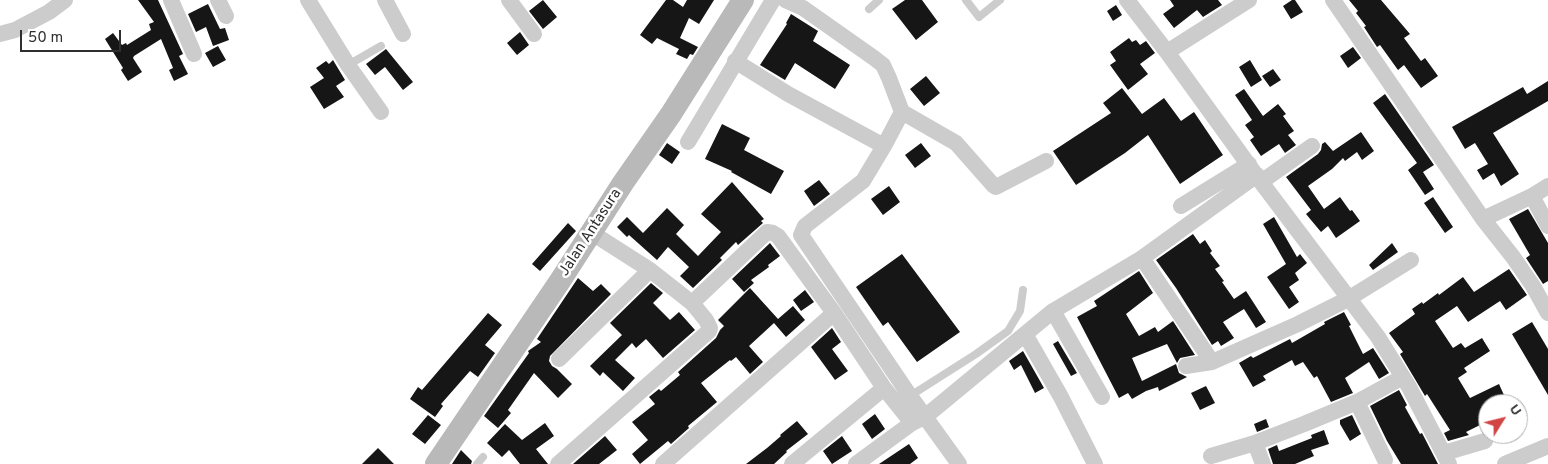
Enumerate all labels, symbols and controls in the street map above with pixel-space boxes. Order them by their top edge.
scale bar [22,20,124,52]
text: 50 m [28,29,63,48]
street label: Jalan Antasura [556,186,626,280]
north arrow [1478,394,1528,444]
text: U [1505,401,1525,420]

